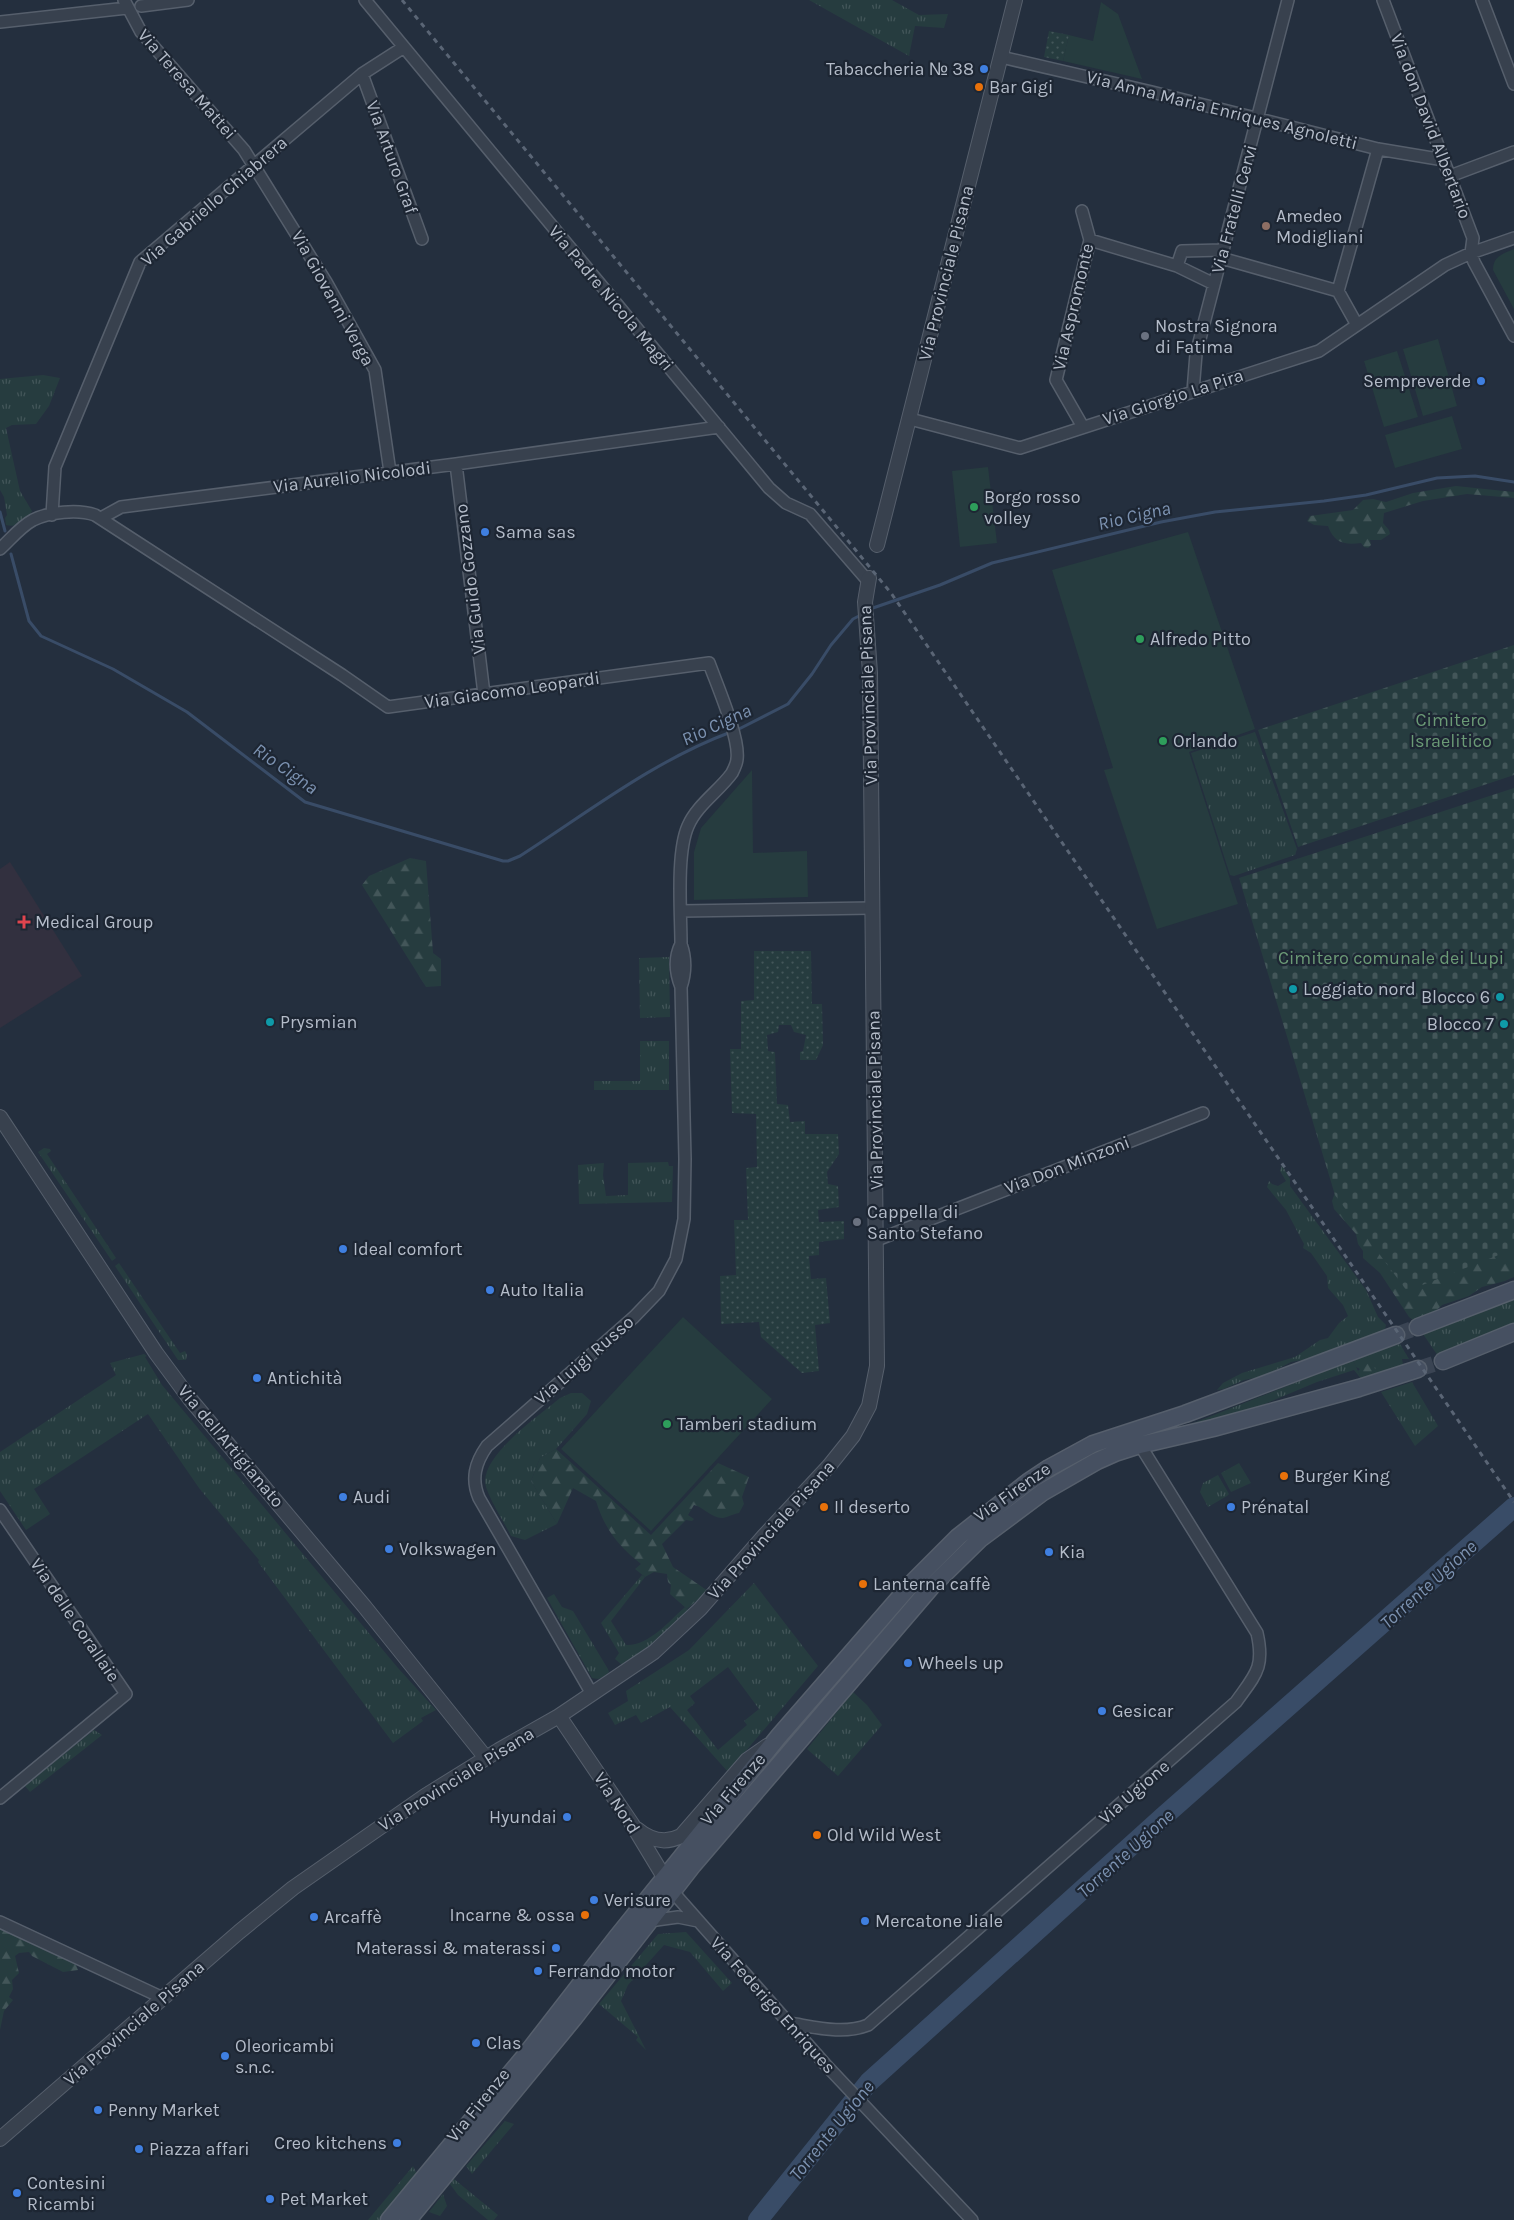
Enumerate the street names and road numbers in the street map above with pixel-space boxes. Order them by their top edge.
street label: Via Teresa Mattei [133,24,241,144]
street label: Via don David Albertario [1385,30,1477,222]
street label: Via Anna Maria Enriques Agnoletti [1084,66,1360,154]
street label: Via Arturo Graf [361,97,423,217]
street label: Via Gabriello Chiabrera [136,131,292,271]
street label: Via Fratelli Cervi [1206,142,1262,276]
street label: Via Provinciale Pisana [914,183,978,363]
street label: Via Padre Nicola Magri [544,221,678,375]
street label: Via Giovanni Verga [287,226,379,370]
street label: Via Aspromonte [1048,241,1098,373]
street label: Via Giorgio La Pira [1100,364,1246,430]
street label: Via Aurelio Nicolodi [272,456,432,498]
street label: Via Guido Gozzano [450,503,490,655]
street label: Via Provinciale Pisana [854,605,882,785]
street label: Via Giacomo Leopardi [423,667,601,713]
street label: Via Provinciale Pisana [862,1010,888,1190]
street label: Via Don Minzoni [1001,1131,1133,1199]
street label: Via Luigi Russo [530,1311,638,1409]
street label: Via dell'Artigianato [173,1380,289,1512]
street label: Via Provinciale Pisana [703,1456,839,1604]
street label: Via Firenze [969,1458,1055,1526]
street label: Via delle Corallaie [25,1554,125,1686]
street label: Via Provinciale Pisana [374,1722,538,1836]
street label: Via Firenze [696,1748,770,1830]
street label: Via Ugione [1094,1755,1174,1829]
street label: Via Nord [589,1768,645,1838]
street label: Via Federigo Enriques [706,1932,840,2078]
street label: Via Provinciale Pisana [59,1956,209,2090]
street label: Via Firenze [441,2064,515,2146]

